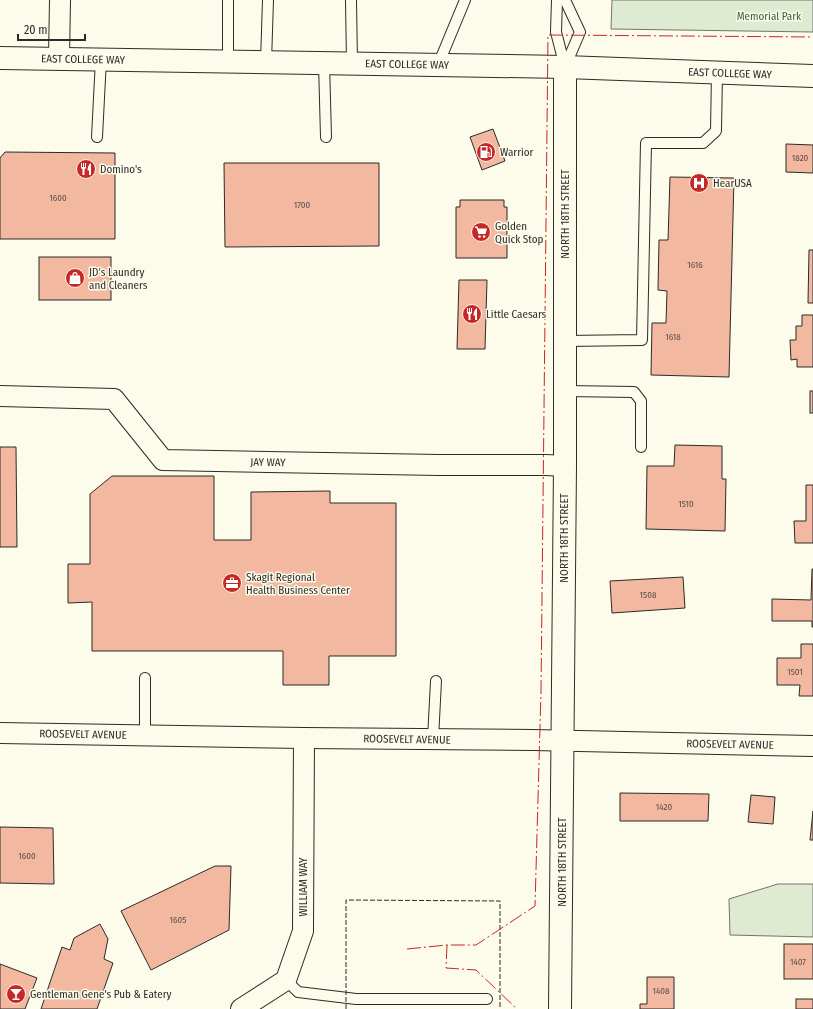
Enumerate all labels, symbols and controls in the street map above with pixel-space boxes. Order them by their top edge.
park label: Memorial Park [737,10,802,23]
scale bar [18,16,85,42]
text: 20 m [24,23,48,37]
street label: EAST COLLEGE WAY [41,52,126,67]
street label: EAST COLLEGE WAY [365,57,450,72]
street label: EAST COLLEGE WAY [688,66,773,81]
fuel station icon: Warrior [475,141,497,163]
place label: Warrior [500,146,534,159]
house number: 1820 [792,153,809,163]
restaurant icon: Domino's [75,158,97,180]
place label: Domino's [100,163,142,176]
street label: NORTH 18TH STREET [559,168,572,259]
hospital icon: HearUSA [688,172,710,194]
place label: HearUSA [713,177,752,190]
house number: 1600 [49,193,67,203]
house number: 1700 [294,200,311,210]
place label: Golden Quick Stop [495,220,544,246]
supermarket icon: Golden Quick Stop [470,221,492,243]
house number: 1616 [687,260,703,270]
place label: JD’s Laundry and Cleaners [89,266,148,292]
shop icon: JD’s Laundry and Cleaners [64,267,86,289]
restaurant icon: Little Caesars [461,303,483,325]
place label: Little Caesars [486,308,547,321]
house number: 1618 [665,332,681,342]
street label: JAY WAY [250,456,286,469]
street label: NORTH 18TH STREET [558,492,571,583]
house number: 1510 [678,499,694,509]
place label: Skagit Regional Health Business Center [246,571,350,597]
office icon: Skagit Regional Health Business Center [221,572,243,594]
house number: 1508 [640,590,657,600]
house number: 1501 [787,667,803,677]
street label: ROOSEVELT AVENUE [39,727,127,742]
street label: ROOSEVELT AVENUE [363,732,451,747]
street label: ROOSEVELT AVENUE [686,737,774,752]
house number: 1420 [656,802,673,812]
street label: NORTH 18TH STREET [556,816,569,907]
house number: 1600 [18,851,36,861]
street label: WILLIAM WAY [297,857,310,916]
house number: 1605 [170,915,186,925]
house number: 1407 [790,957,806,967]
bar icon: Gentleman Gene's Pub & Eatery [5,983,27,1005]
house number: 1408 [652,986,670,996]
place label: Gentleman Gene's Pub & Eatery [30,988,171,1001]

